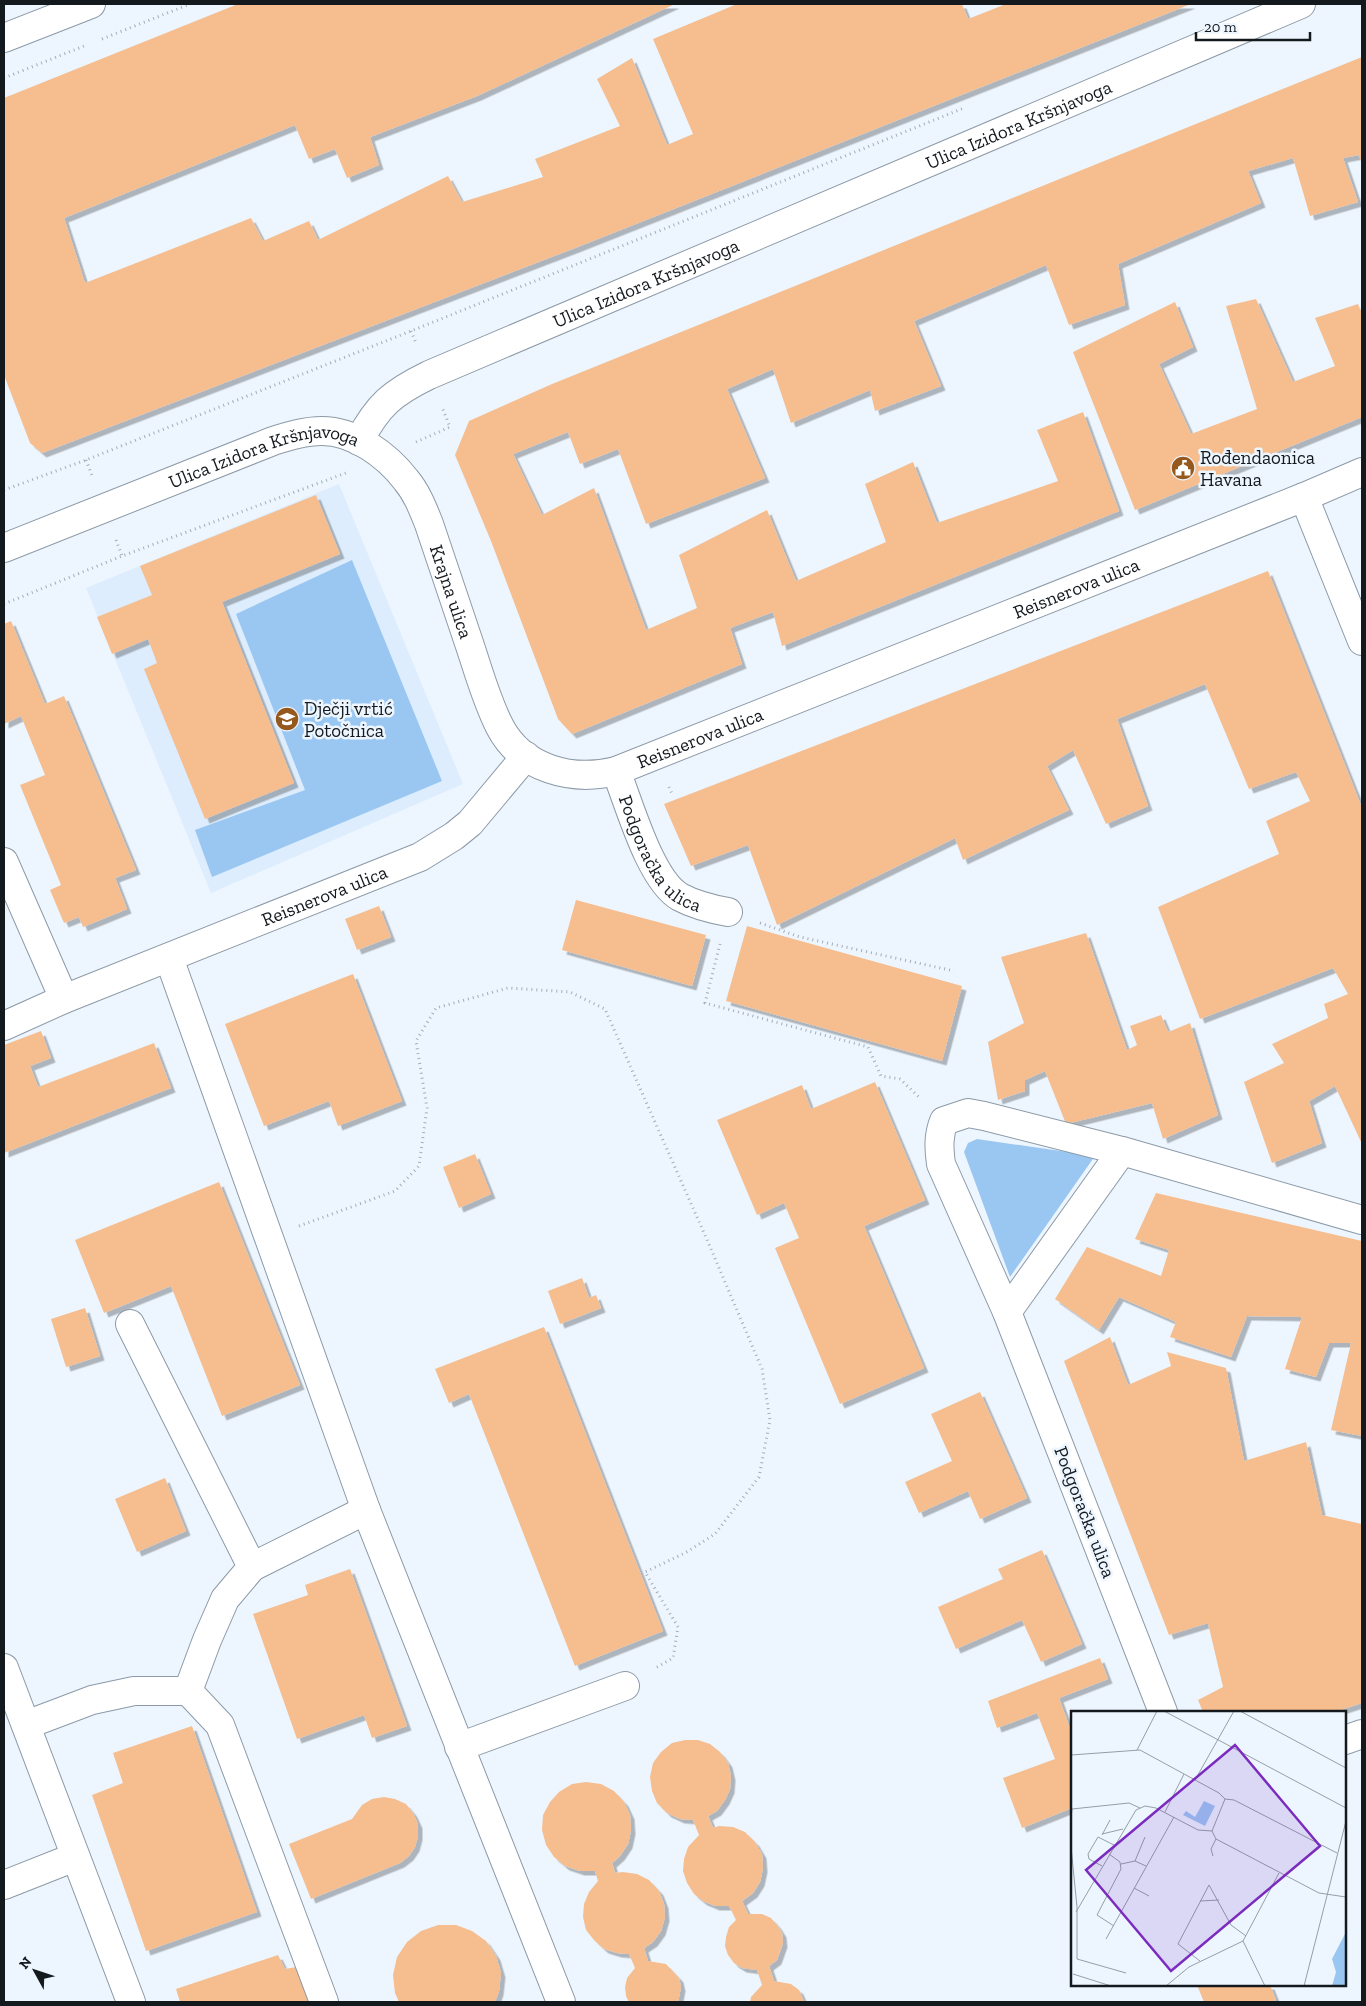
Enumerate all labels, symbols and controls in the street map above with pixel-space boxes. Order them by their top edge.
scale bar [1196,10,1310,42]
text: 20 m [1204,18,1237,36]
street label: Ulica Izidora Kršnjavoga [922,75,1115,174]
street label: Ulica Izidora Kršnjavoga [549,233,742,333]
street label: Ulica Izidora Kršnjavoga [165,419,363,493]
place label: Rođendaonica Havana [1200,446,1315,491]
public building icon: Rođendaonica Havana [1170,455,1196,481]
street label: Krajna ulica [425,542,478,641]
street label: Reisnerova ulica [1010,552,1142,623]
place label: Dječji vrtić Potočnica [304,697,393,742]
street label: Reisnerova ulica [634,702,766,773]
school or university icon: Dječji vrtić Potočnica [274,706,300,732]
street label: Podgoračka ulica [614,792,704,916]
street label: Reisnerova ulica [258,860,391,931]
street label: Podgoračka ulica [1049,1443,1121,1581]
inset map [1071,1711,1346,1986]
north arrow [10,1946,60,1996]
text: N [15,1953,36,1973]

